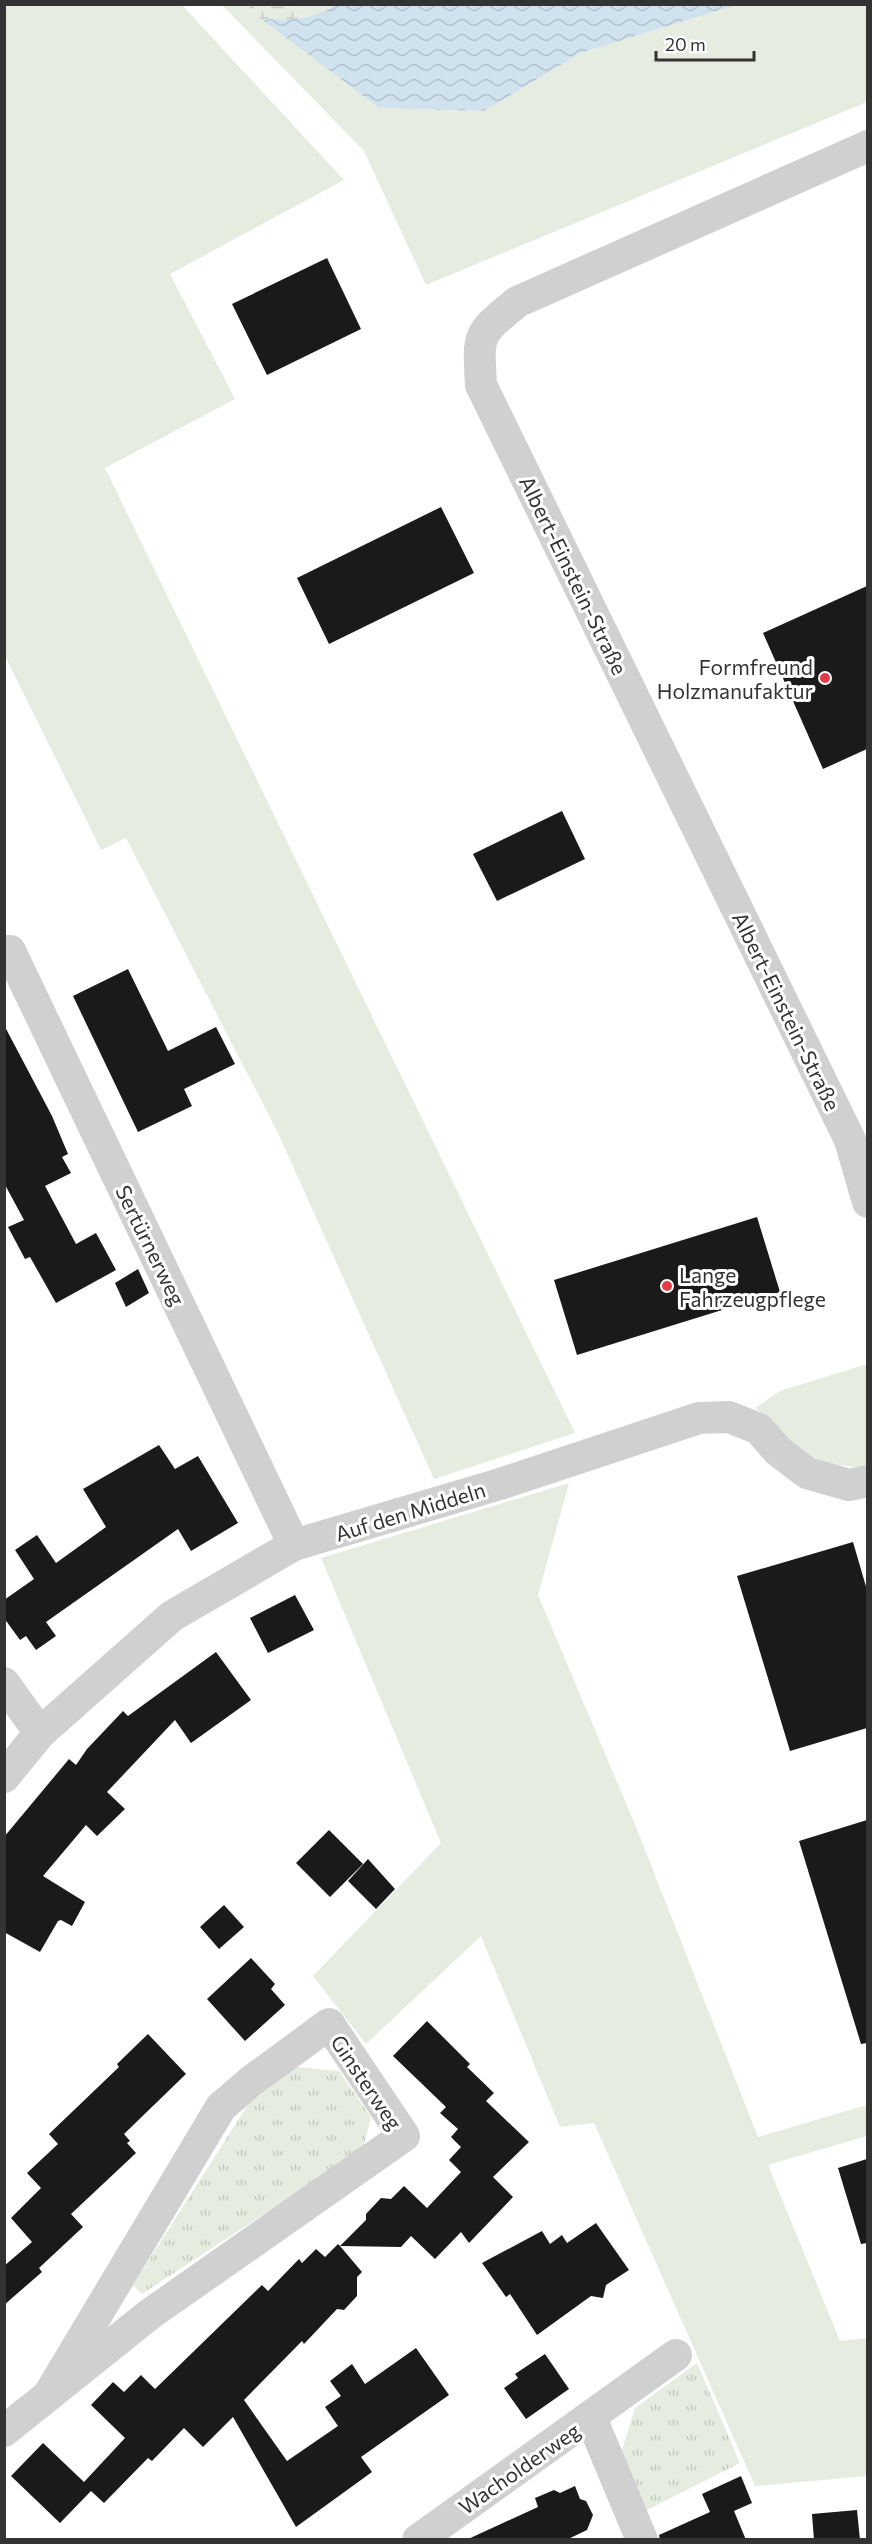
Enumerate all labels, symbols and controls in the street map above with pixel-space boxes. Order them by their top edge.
scale bar [656,24,754,62]
text: 20 m [665,33,706,55]
street label: Albert-Einstein-Straße [515,472,633,678]
place label: Formfreund Holzmanufaktur [657,654,813,703]
marker: Formfreund Holzmanufaktur [818,671,832,685]
street label: Albert-Einstein-Straße [728,908,846,1114]
street label: Sertürnerweg [111,1181,191,1309]
place label: Lange Fahrzeugpflege [679,1262,826,1311]
marker: Lange Fahrzeugpflege [660,1279,674,1293]
street label: Auf den Middeln [332,1476,488,1546]
street label: Ginsterweg [326,2030,408,2134]
street label: Wacholderweg [454,2417,584,2519]

